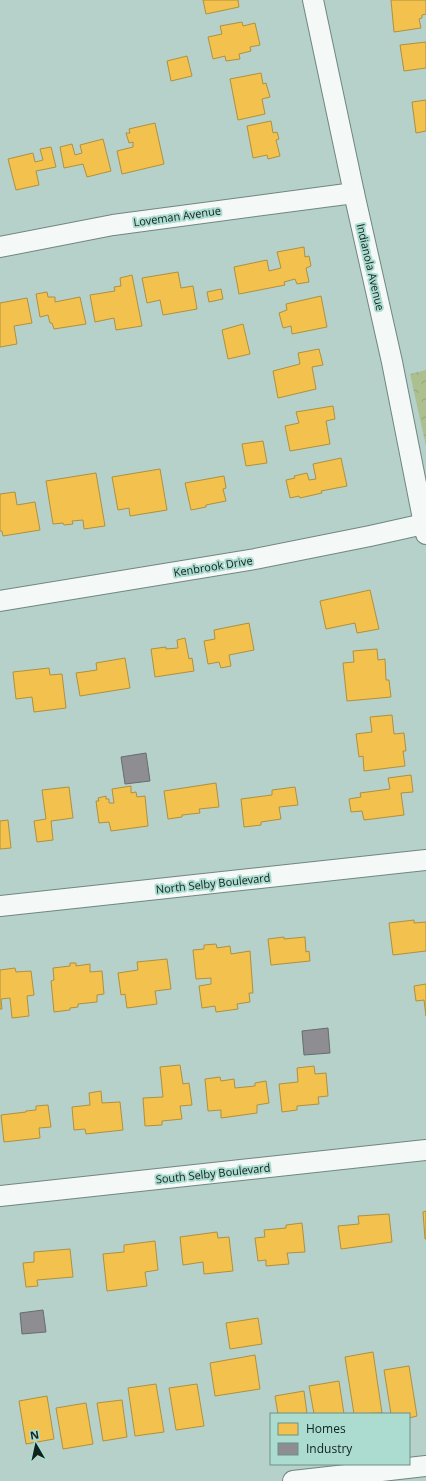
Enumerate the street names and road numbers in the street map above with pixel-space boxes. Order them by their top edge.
street label: Loveman Avenue [132,202,222,230]
street label: Indianola Avenue [354,222,388,312]
street label: Kenbrook Drive [172,552,254,580]
street label: North Selby Boulevard [155,870,271,896]
street label: South Selby Boulevard [155,1160,271,1186]

